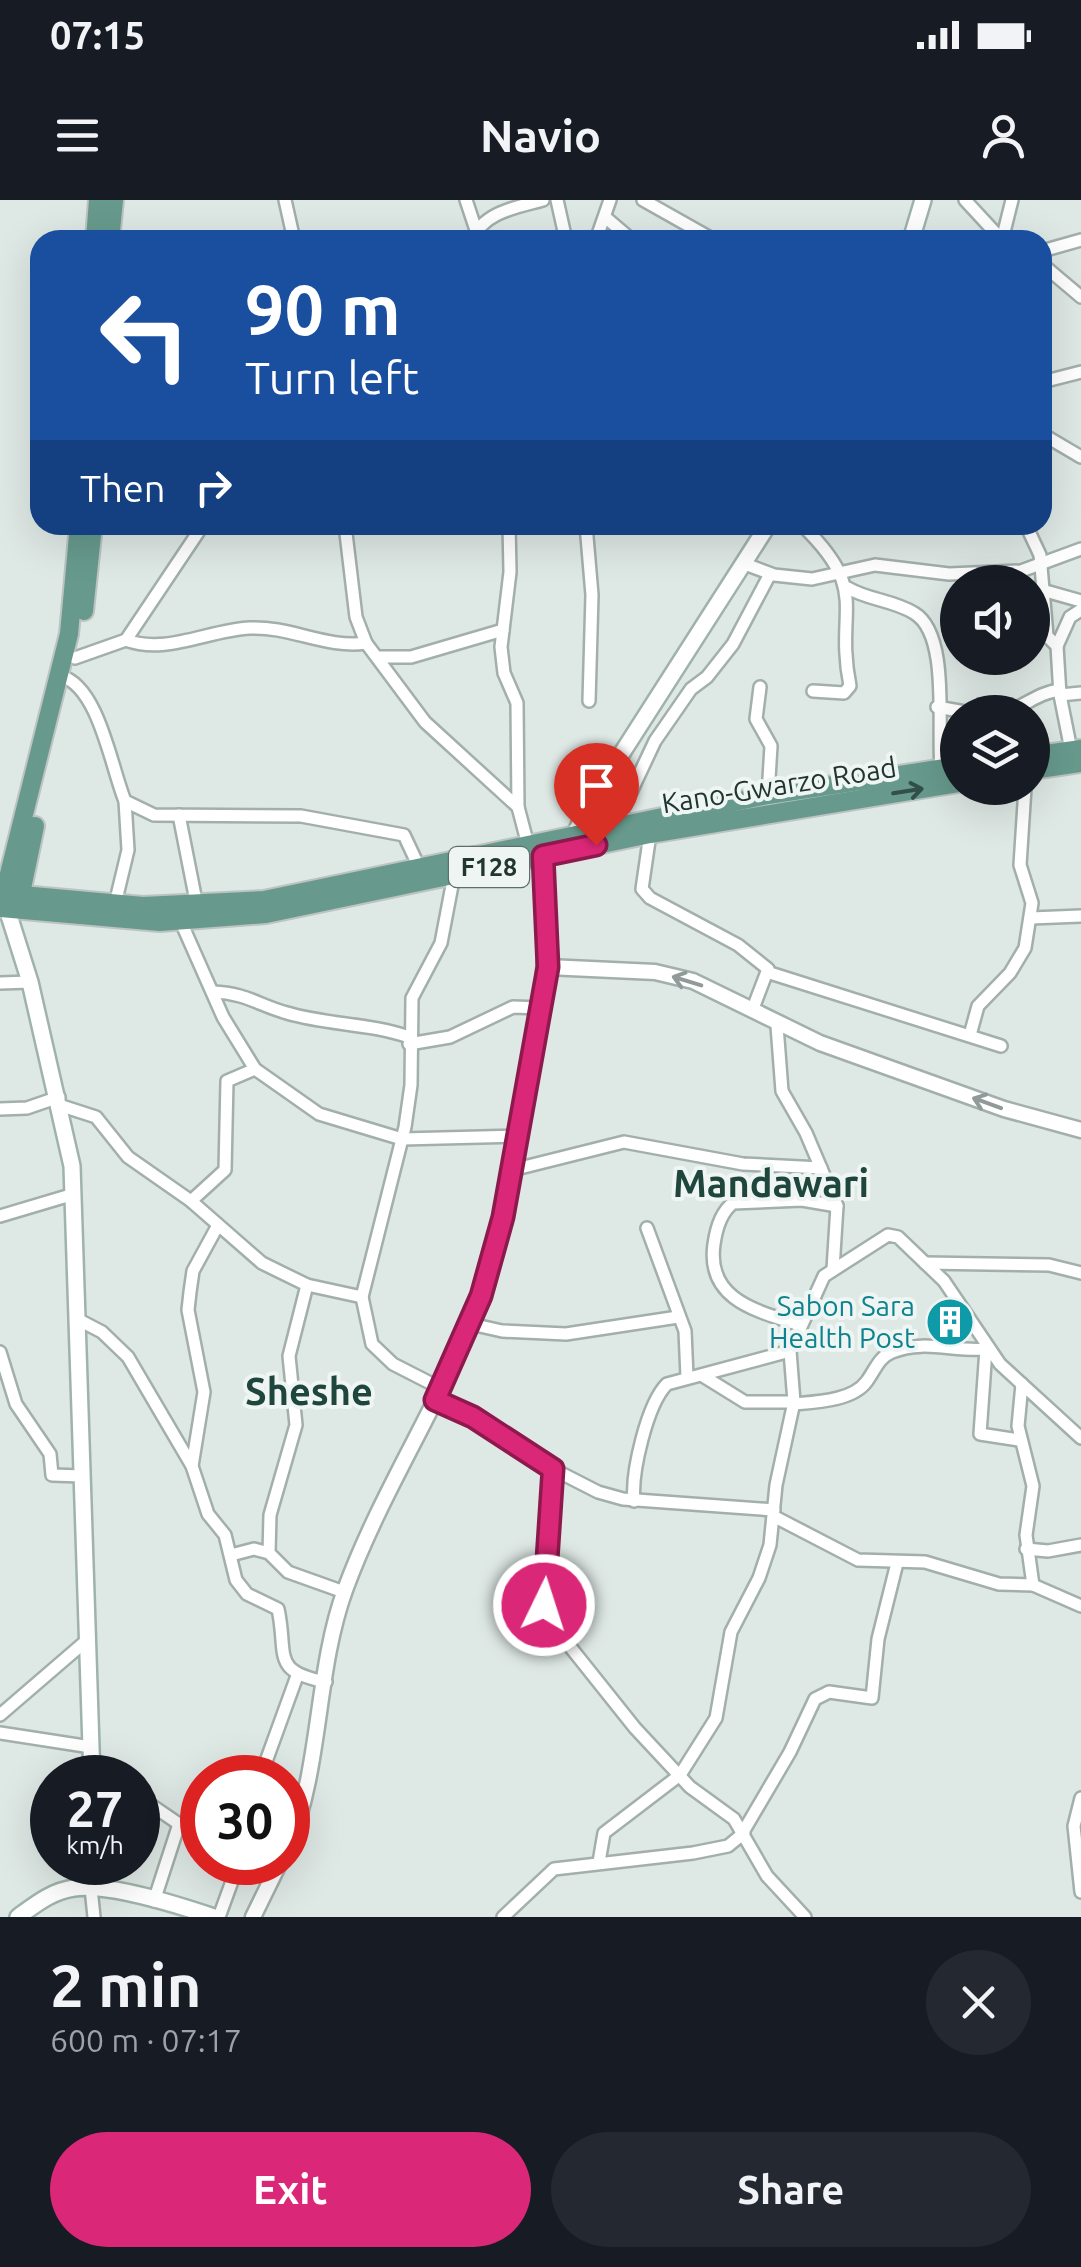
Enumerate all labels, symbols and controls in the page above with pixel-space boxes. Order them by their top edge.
text: 07:15 [50,14,145,56]
icon: menu [50,108,105,163]
icon: person [976,108,1031,163]
text: Navio [480,110,601,161]
icon: left [80,270,210,400]
text: 90 m [245,270,401,348]
text: Turn left [245,352,419,403]
icon: right [186,460,241,515]
text: Then [80,467,166,509]
map controls [940,565,1050,805]
button: sound [940,565,1050,675]
button: layers [940,695,1050,805]
pin [554,743,639,846]
street label: Kano-Gwarzo Road [659,751,898,818]
icon: arrive [569,758,624,813]
one-way arrow [891,781,923,800]
road number: F128 [449,847,529,887]
one-way arrow [672,971,704,989]
one-way arrow [973,1093,1004,1111]
district label: Mandawari [673,1162,869,1204]
place label: Sabon Sara Health Post [769,1290,915,1353]
building icon: Sabon Sara Health Post [924,1296,976,1348]
district label: Sheshe [245,1370,373,1412]
position arrow [492,1553,596,1657]
speed limit sign: 30 [180,1755,310,1885]
text: 27 [67,1780,123,1836]
text: km/h [66,1831,124,1859]
button: close [926,1950,1031,2055]
text: 2 min [50,1951,202,2018]
text: 600 m · 07:17 [50,2022,242,2058]
button: Exit [50,2132,531,2247]
button: Share [551,2132,1031,2247]

